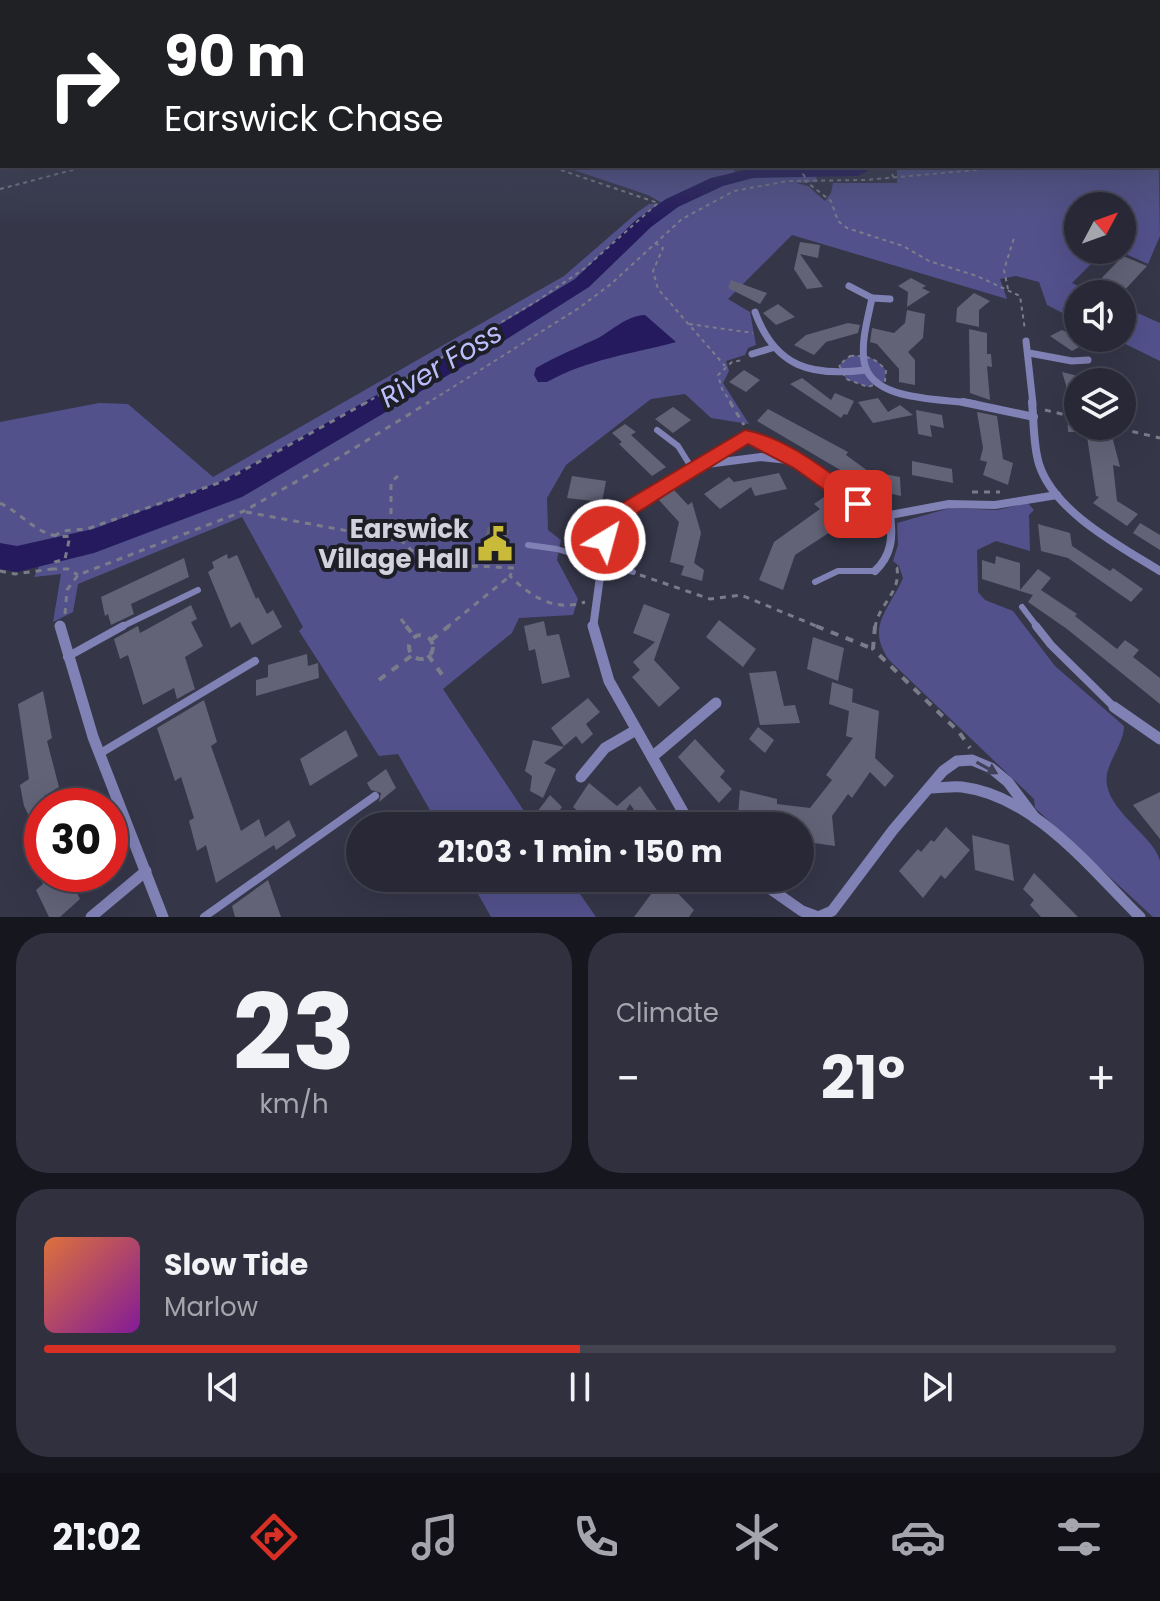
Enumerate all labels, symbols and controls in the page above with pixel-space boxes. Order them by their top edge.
text: 90 m [164,17,306,96]
icon: right [32,32,136,136]
text: Earswick Chase [164,93,444,144]
north arrow [1064,192,1136,264]
map controls [1064,192,1136,440]
button: sound [1064,280,1136,352]
water label: River Foss [372,313,510,417]
button: layers [1064,368,1136,440]
pin [824,470,892,538]
icon: arrive [836,482,880,526]
position arrow [563,498,647,582]
place label: Earswick Village Hall [318,511,469,577]
public building icon: Earswick Village Hall [476,525,514,563]
one-way arrow [976,761,998,775]
speed limit sign: 30 [24,788,128,892]
text: 21:03 · 1 min · 150 m [438,830,722,873]
text: 23 [233,960,355,1105]
text: Climate [616,995,719,1031]
text: 21° [821,1036,905,1120]
text: − [616,1048,640,1109]
text: + [1086,1048,1116,1109]
text: km/h [259,1086,329,1122]
text: Slow Tide [164,1243,308,1286]
text: Marlow [164,1289,258,1325]
icon: previous [201,1365,245,1409]
icon: pause [558,1365,602,1409]
icon: next [915,1365,959,1409]
icon: directions [246,1509,302,1565]
icon: music [407,1509,463,1565]
icon: phone [568,1509,624,1565]
icon: climate [729,1509,785,1565]
icon: car [890,1509,946,1565]
icon: filters [1051,1509,1107,1565]
text: 21:02 [53,1512,141,1563]

